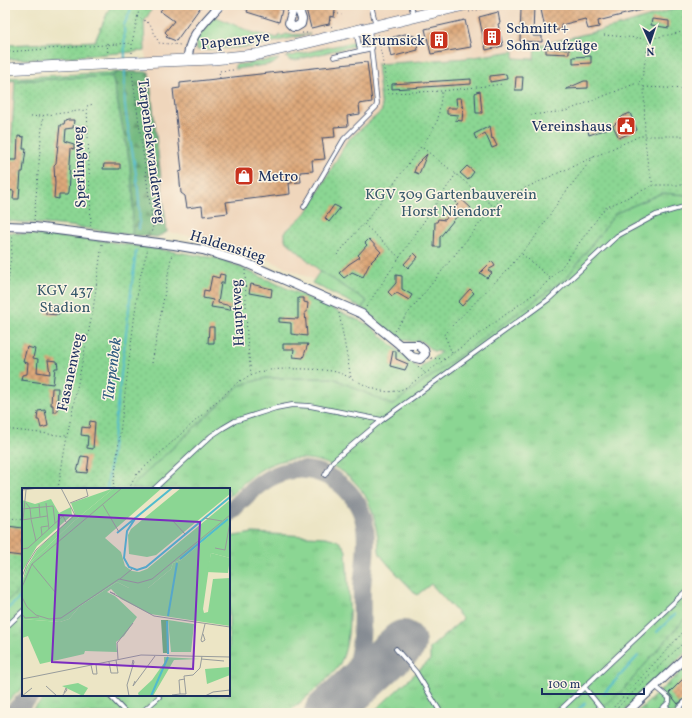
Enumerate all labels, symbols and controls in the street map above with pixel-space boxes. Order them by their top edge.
place label: Schmitt + Sohn Aufzüge [506,19,598,57]
north arrow [630,22,670,62]
building icon: Schmitt + Sohn Aufzüge [481,26,503,48]
street label: Papenreye [200,27,271,56]
building icon: Krumsick [428,29,450,51]
place label: Krumsick [361,31,425,52]
text: N [646,43,655,58]
street label: Tarpenbekwanderweg [131,77,170,225]
public building icon: Vereinshaus [615,115,637,137]
place label: Vereinshaus [531,117,612,138]
street label: Sperlingweg [69,125,92,208]
shop icon: Metro [233,165,255,187]
place label: Metro [258,167,298,188]
park label: KGV 309 Gartenbauverein Horst Niendorf [365,185,537,223]
street label: Haldenstieg [187,226,269,269]
street label: Hauptweg [226,278,251,347]
park label: KGV 437 Stadion [37,281,93,319]
street label: Fasanenweg [53,331,90,413]
water label: Tarpenbek [98,336,128,402]
inset map [22,488,230,696]
scale bar [542,670,644,696]
text: 100 m [548,677,581,693]

